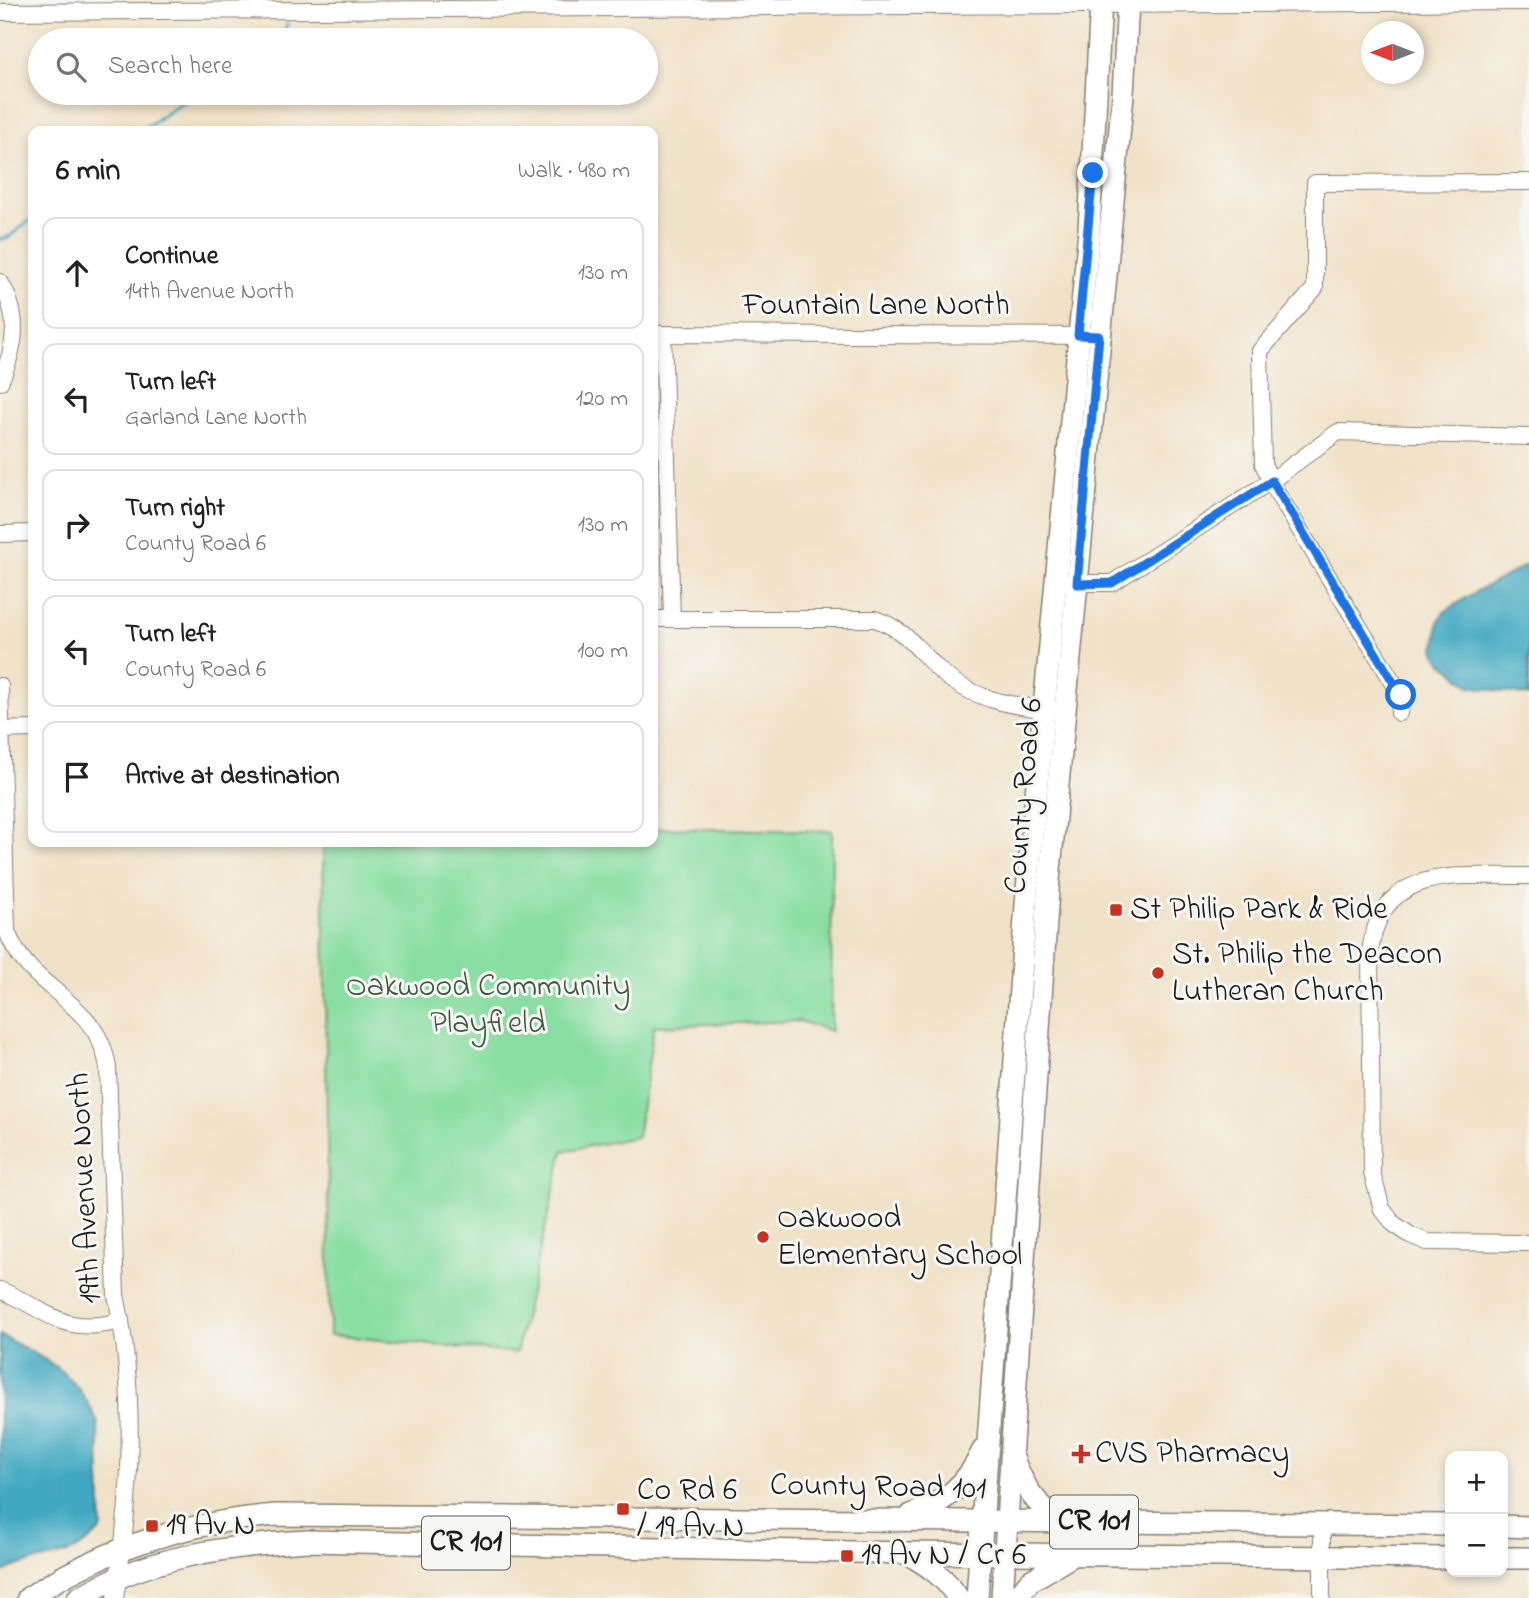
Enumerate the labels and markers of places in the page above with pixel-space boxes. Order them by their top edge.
place label: St Philip Park & Ride [1130,887,1388,934]
marker: St Philip Park & Ride [1108,902,1124,918]
place label: St. Philip the Deacon Lutheran Church [1172,932,1442,1016]
marker: St. Philip the Deacon Lutheran Church [1150,965,1166,981]
place label: Oakwood Elementary School [777,1196,1022,1280]
marker: Oakwood Elementary School [755,1229,771,1245]
place label: CVS Pharmacy [1095,1431,1289,1478]
marker: CVS Pharmacy [1073,1446,1089,1462]
place label: Co Rd 6 / 19 Av N [637,1468,744,1552]
marker: Co Rd 6 / 19 Av N [615,1501,631,1517]
place label: 19 Av N [166,1503,255,1550]
marker: 19 Av N [144,1518,160,1534]
place label: 19 Av N / Cr 6 [861,1533,1026,1580]
marker: 19 Av N / Cr 6 [839,1548,855,1564]

